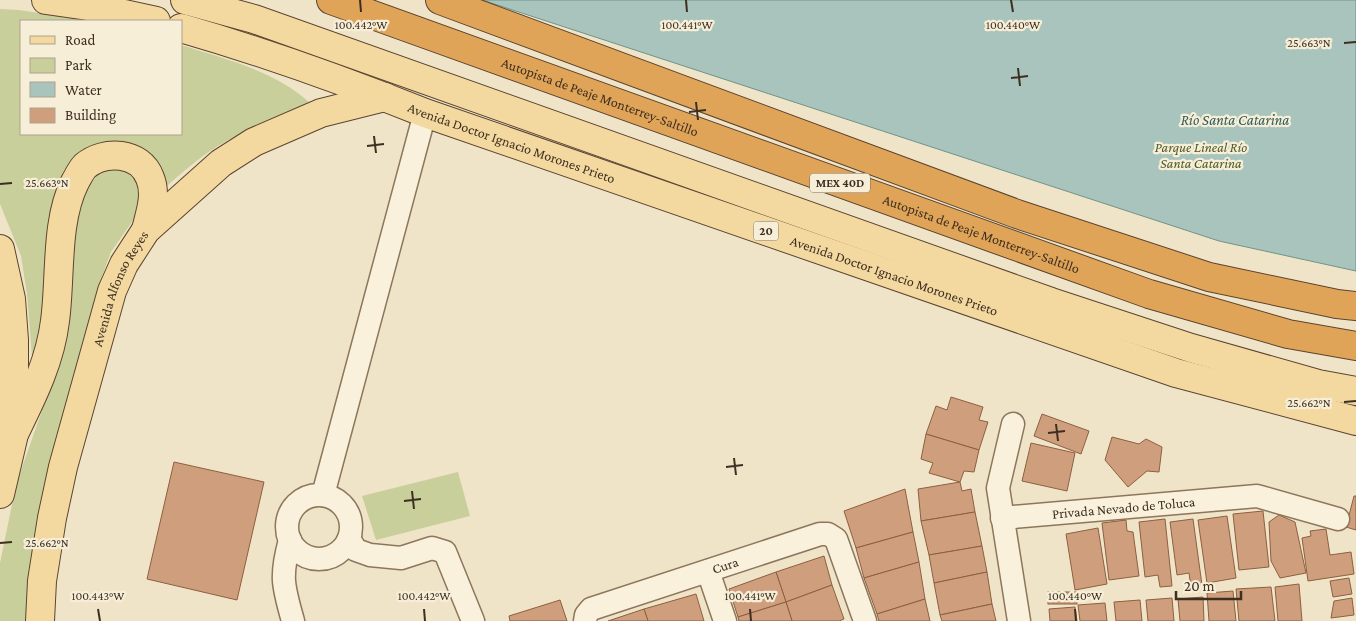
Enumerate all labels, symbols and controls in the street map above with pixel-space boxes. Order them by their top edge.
text: 100.442°W [335,18,387,32]
text: 100.441°W [661,18,713,32]
text: 100.440°W [986,18,1040,32]
legend [20,20,182,135]
text: Road [65,32,96,48]
text: 25.663°N [1287,36,1331,50]
street label: Autopista de Peaje Monterrey-Saltillo [500,54,701,139]
text: Park [65,57,92,73]
text: Water [65,82,102,98]
street label: Avenida Doctor Ignacio Morones Prieto [406,99,617,186]
text: Building [65,107,116,124]
water label: Río Santa Catarina [1181,112,1289,128]
park label: Parque Lineal Río Santa Catarina [1155,139,1247,171]
road number: MEX 40D [810,174,870,192]
text: 25.663°N [25,176,69,190]
street label: Autopista de Peaje Monterrey-Saltillo [881,191,1082,276]
road number: 20 [754,222,778,240]
street label: Avenida Alfonso Reyes [89,228,151,348]
street label: Avenida Doctor Ignacio Morones Prieto [788,232,1000,319]
text: 25.662°N [1287,396,1331,410]
street label: Privada Nevado de Toluca [1051,493,1196,522]
text: 25.662°N [25,536,69,550]
street label: Cura [710,553,741,577]
scale bar [1176,568,1241,600]
text: 20 m [1184,578,1215,594]
text: 100.443°W [72,589,124,603]
text: 100.442°W [398,589,450,603]
text: 100.441°W [724,589,776,603]
text: 100.440°W [1048,589,1102,603]

